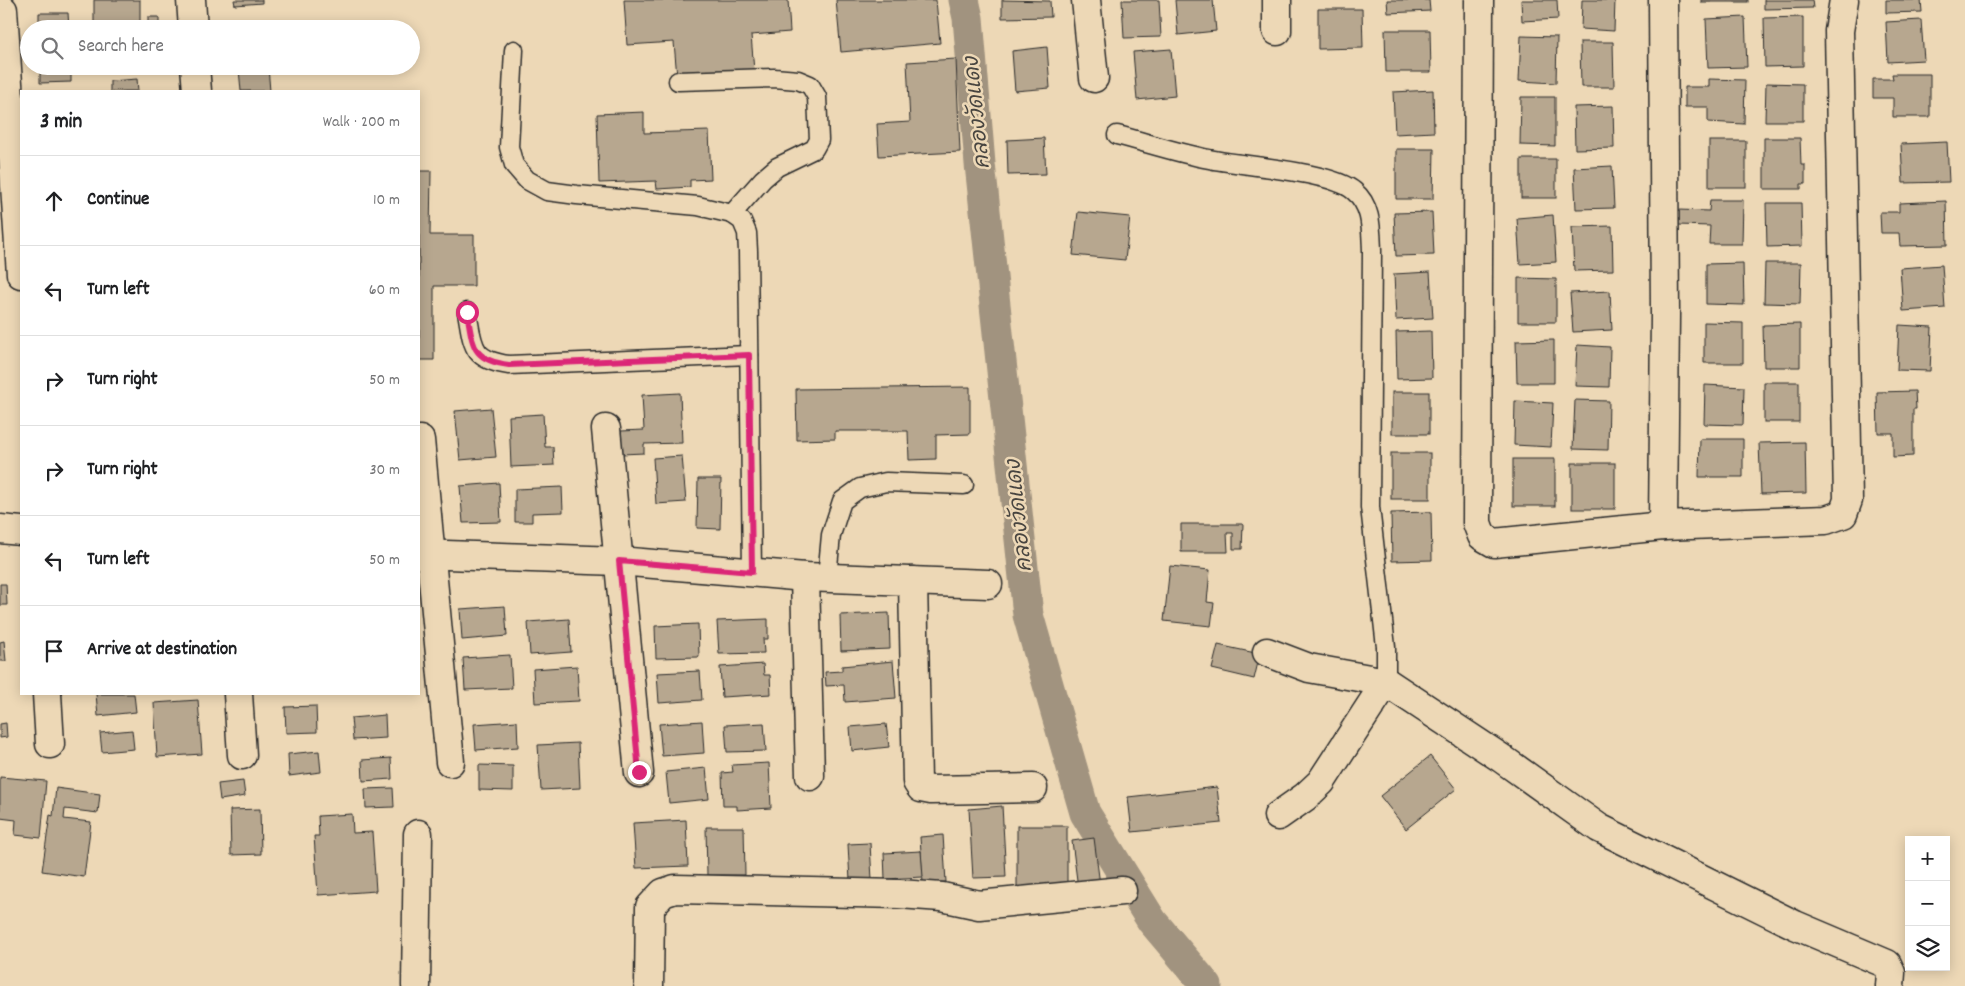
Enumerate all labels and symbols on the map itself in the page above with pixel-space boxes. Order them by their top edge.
water label: คลองวัดแดง [958,54,1000,170]
route start [456,301,479,324]
water label: คลองวัดแดง [1000,457,1042,573]
route end [628,761,651,784]

